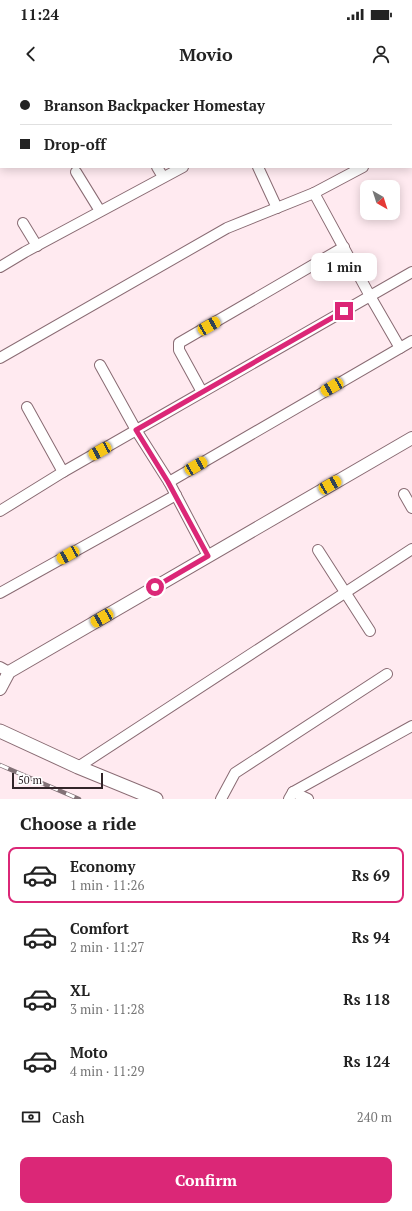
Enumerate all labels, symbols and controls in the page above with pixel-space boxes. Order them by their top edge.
text: 11:24 [20,4,59,24]
text: Movio [179,42,233,66]
icon: back [20,43,42,65]
icon: person [370,43,392,65]
text: Branson Backpacker Homestay [44,95,265,115]
text: Drop-off [44,134,106,154]
north arrow [360,180,400,220]
map controls [360,180,400,220]
callout: 1 min [311,253,377,281]
text: 1 min [326,258,362,276]
route end [335,302,353,320]
car [196,315,222,337]
car [319,376,345,398]
car [87,440,113,462]
car [183,455,209,477]
car [317,474,343,496]
car [55,544,81,566]
route start [146,578,164,596]
car [89,607,115,629]
scale bar [12,771,103,790]
text: 50 m [18,773,42,787]
text: Choose a ride [20,811,136,835]
text: Economy [70,856,135,876]
icon: car [22,857,58,893]
text: Rs 69 [352,865,390,885]
text: 1 min · 11:26 [70,876,144,894]
text: Comfort [70,918,129,938]
icon: car [22,919,58,955]
text: Rs 94 [352,927,390,947]
text: 2 min · 11:27 [70,938,144,956]
text: XL [70,980,90,1000]
icon: car [22,981,58,1017]
text: Rs 118 [343,989,390,1009]
text: 3 min · 11:28 [70,1000,144,1018]
text: Moto [70,1042,108,1062]
icon: car [22,1043,58,1079]
text: Rs 124 [343,1051,390,1071]
text: 4 min · 11:29 [70,1062,144,1080]
icon: cash [20,1106,42,1128]
text: Cash [52,1107,85,1127]
text: 240 m [357,1108,392,1126]
button: Confirm [20,1157,392,1203]

